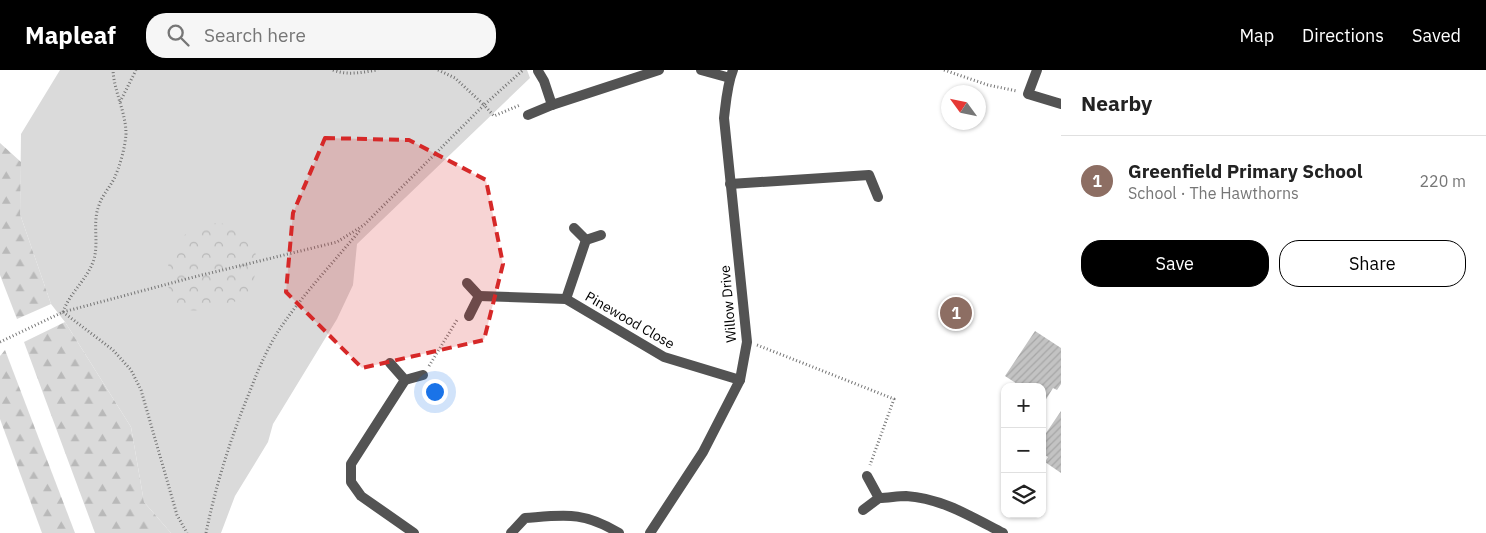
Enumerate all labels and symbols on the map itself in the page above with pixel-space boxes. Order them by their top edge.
north arrow [941,85,986,130]
street label: Willow Drive [716,264,740,344]
street label: Pinewood Close [582,287,678,353]
pin: 1 [940,294,972,332]
your location [422,379,448,405]

